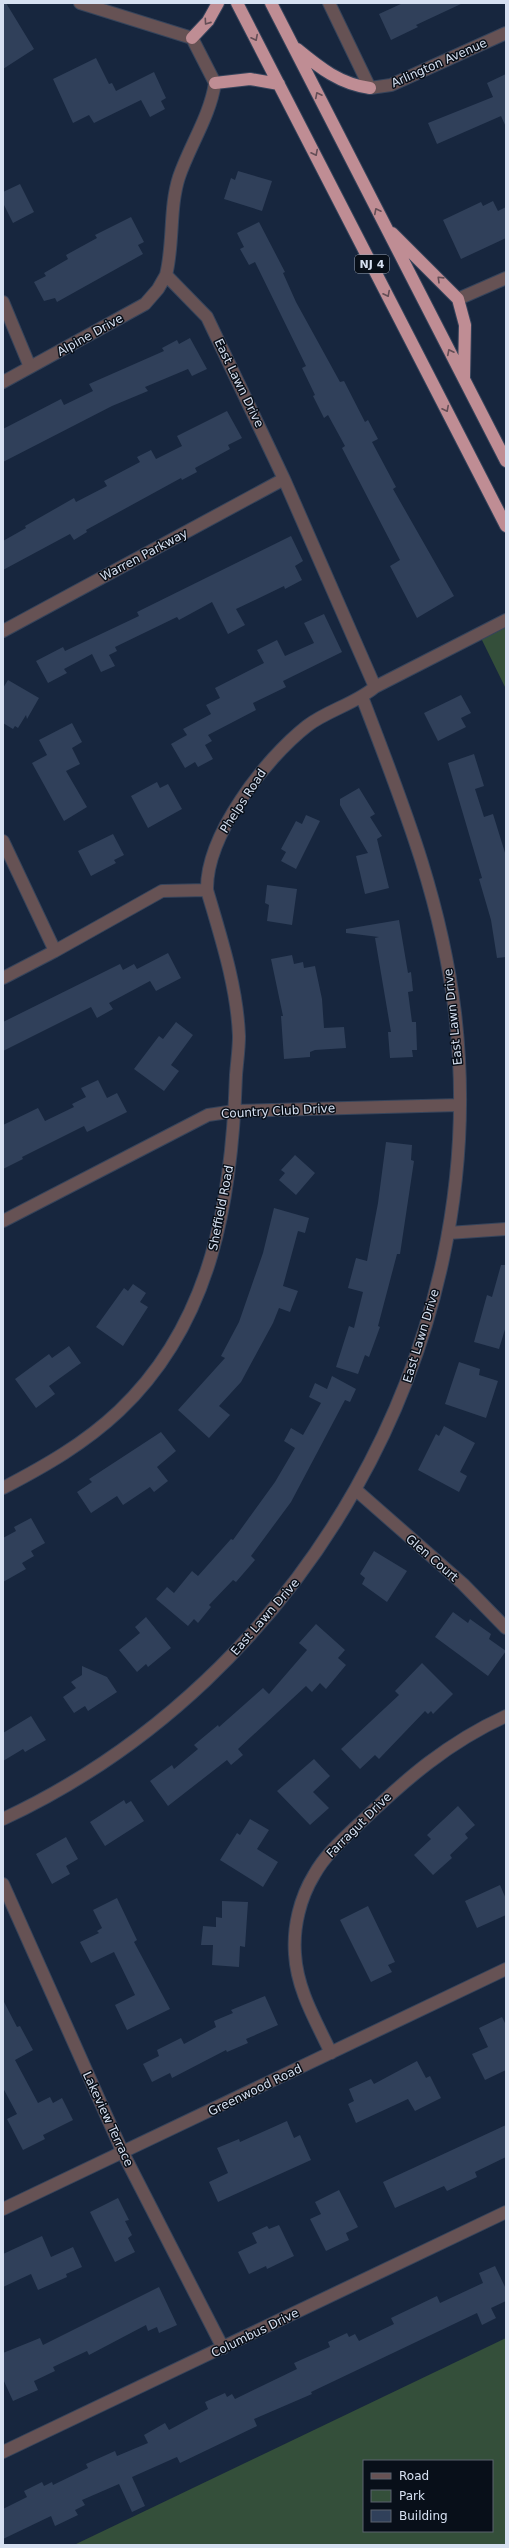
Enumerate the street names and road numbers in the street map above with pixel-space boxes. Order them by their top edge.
street label: Arlington Avenue [389,36,489,90]
road number: NJ 4 [355,255,389,273]
street label: Alpine Drive [55,311,125,359]
street label: East Lawn Drive [211,336,267,430]
street label: Warren Parkway [98,526,190,584]
street label: Phelps Road [217,766,269,836]
street label: East Lawn Drive [441,968,465,1066]
street label: Country Club Drive [221,1101,335,1121]
street label: Sheffield Road [206,1164,236,1252]
street label: East Lawn Drive [400,1288,442,1384]
street label: Glen Court [403,1532,461,1585]
street label: East Lawn Drive [228,1576,302,1658]
street label: Farragut Drive [324,1790,394,1860]
street label: Greenwood Road [206,2061,304,2119]
street label: Lakeview Terrace [80,2069,136,2169]
street label: Columbus Drive [209,2306,301,2360]

